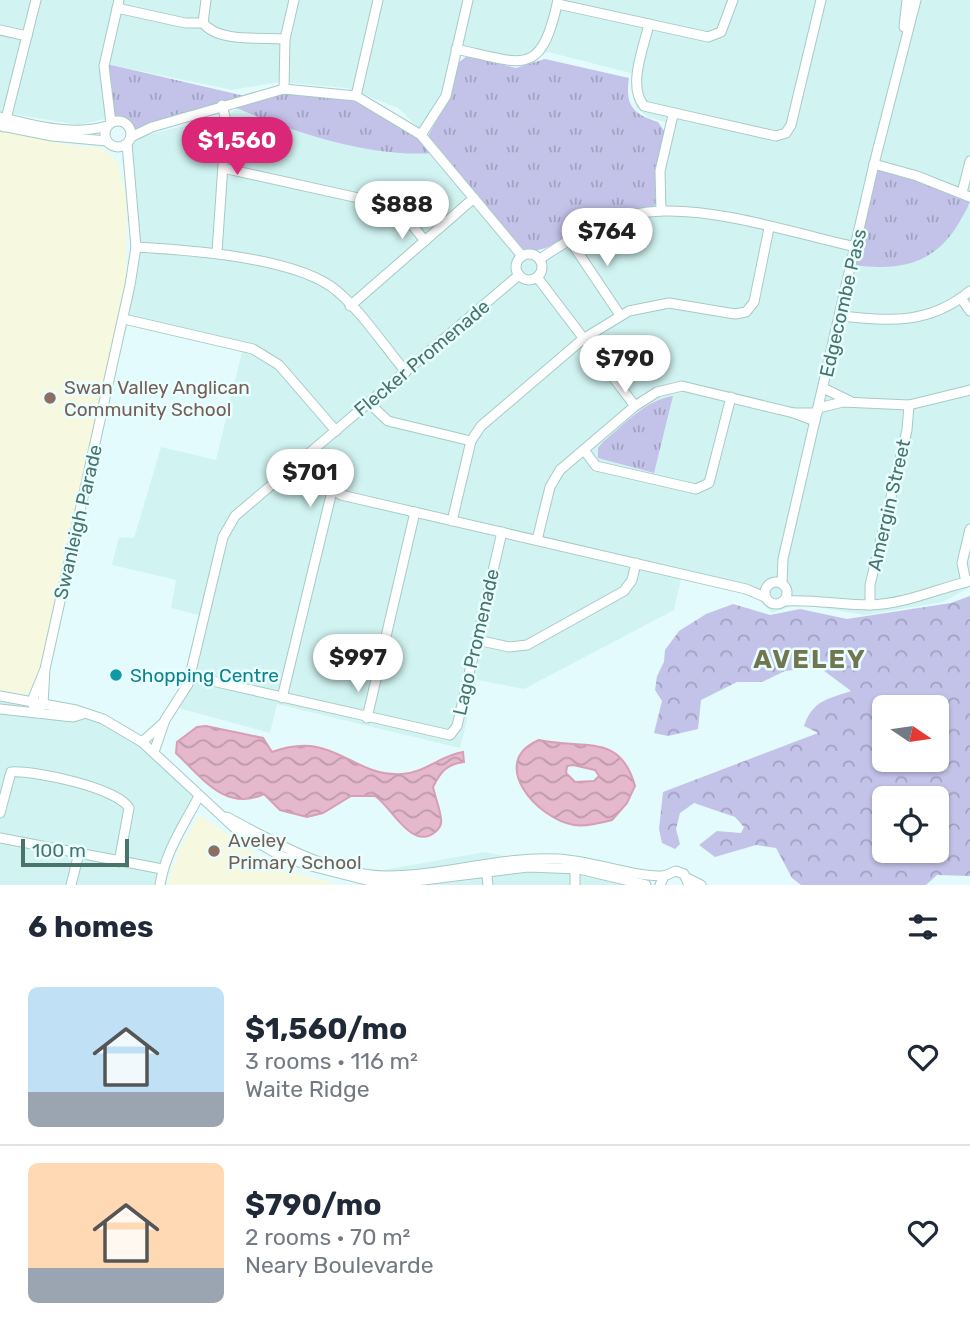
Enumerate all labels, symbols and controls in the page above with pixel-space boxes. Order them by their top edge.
pin: $1,560 [180,118,294,177]
text: $1,560 [198,126,276,154]
pin: $888 [361,182,443,241]
text: $888 [371,190,433,218]
pin: $764 [566,208,648,268]
text: $764 [578,217,636,245]
street label: Edgecombe Pass [815,227,871,379]
street label: Flecker Promenade [350,295,494,421]
pin: $790 [584,336,666,395]
text: $790 [596,344,654,372]
place label: Swan Valley Anglican Community School [64,376,250,421]
marker: Swan Valley Anglican Community School [42,390,58,406]
street label: Amergin Street [863,436,915,573]
street label: Swanleigh Parade [49,442,107,602]
pin: $701 [269,449,351,509]
text: $701 [282,458,338,486]
street label: Lago Promenade [448,566,504,718]
pin: $997 [317,634,399,694]
text: $997 [329,643,387,671]
district label: AVELEY [753,644,867,675]
place label: Shopping Centre [130,664,279,687]
marker: Shopping Centre [108,667,124,683]
north arrow [872,695,948,772]
map controls [872,695,949,863]
button: locate [872,786,949,863]
place label: Aveley Primary School [228,829,362,874]
scale bar [21,836,130,868]
text: 100 m [32,839,86,862]
marker: Aveley Primary School [206,843,222,859]
icon: filters [904,908,942,946]
text: 6 homes [28,909,154,945]
text: $1,560/mo [245,1011,407,1047]
icon: home [84,1015,168,1099]
icon: heart [904,1038,942,1076]
text: 3 rooms · 116 m² [245,1047,418,1075]
text: Waite Ridge [245,1075,370,1103]
text: $790/mo [245,1187,382,1223]
icon: home [84,1191,168,1275]
icon: heart [904,1214,942,1252]
text: 2 rooms · 70 m² [245,1223,410,1251]
text: Neary Boulevarde [245,1251,434,1279]

